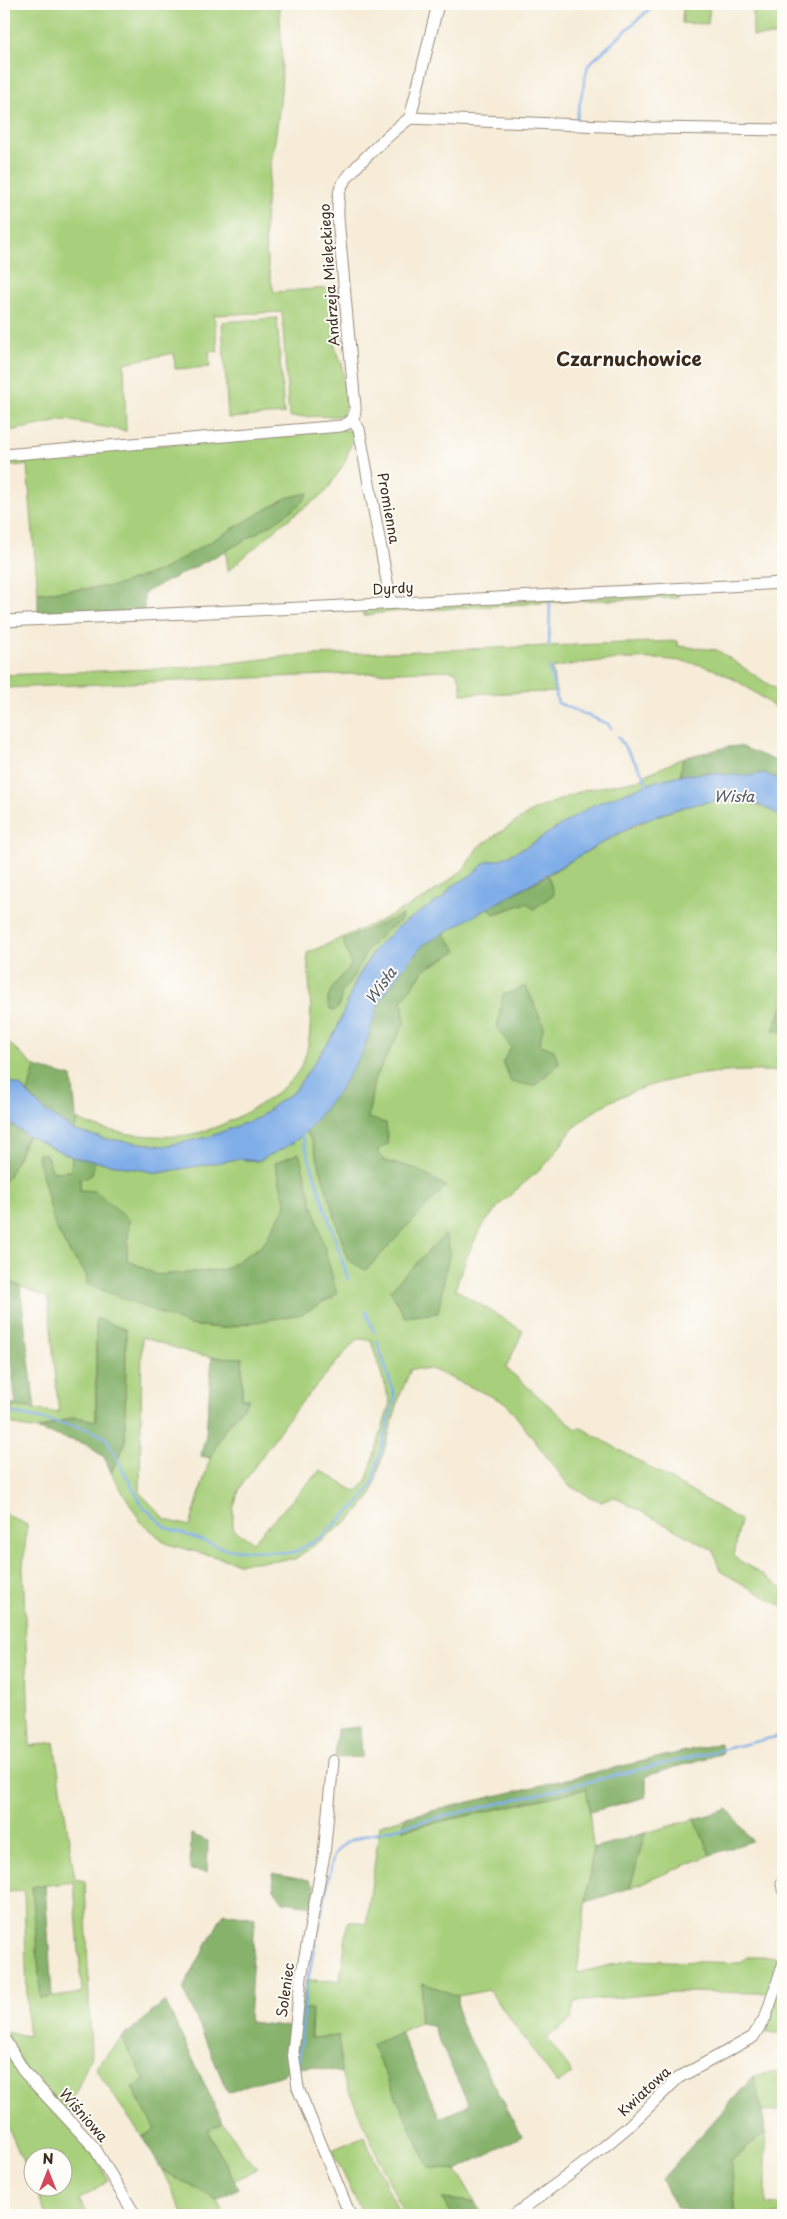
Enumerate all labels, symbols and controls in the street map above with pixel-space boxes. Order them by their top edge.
street label: Andrzeja Mielęckiego [314,203,344,347]
district label: Czarnuchowice [556,344,702,372]
street label: Promienna [372,471,406,546]
street label: Dyrdy [372,576,414,600]
water label: Wisła [714,784,755,807]
water label: Wisła [359,961,402,1008]
street label: Soleniec [271,1961,299,2019]
street label: Kwiatowa [613,2061,675,2121]
street label: Wiśniowa [55,2084,113,2147]
north arrow [22,2146,72,2196]
text: N [42,2148,54,2169]

